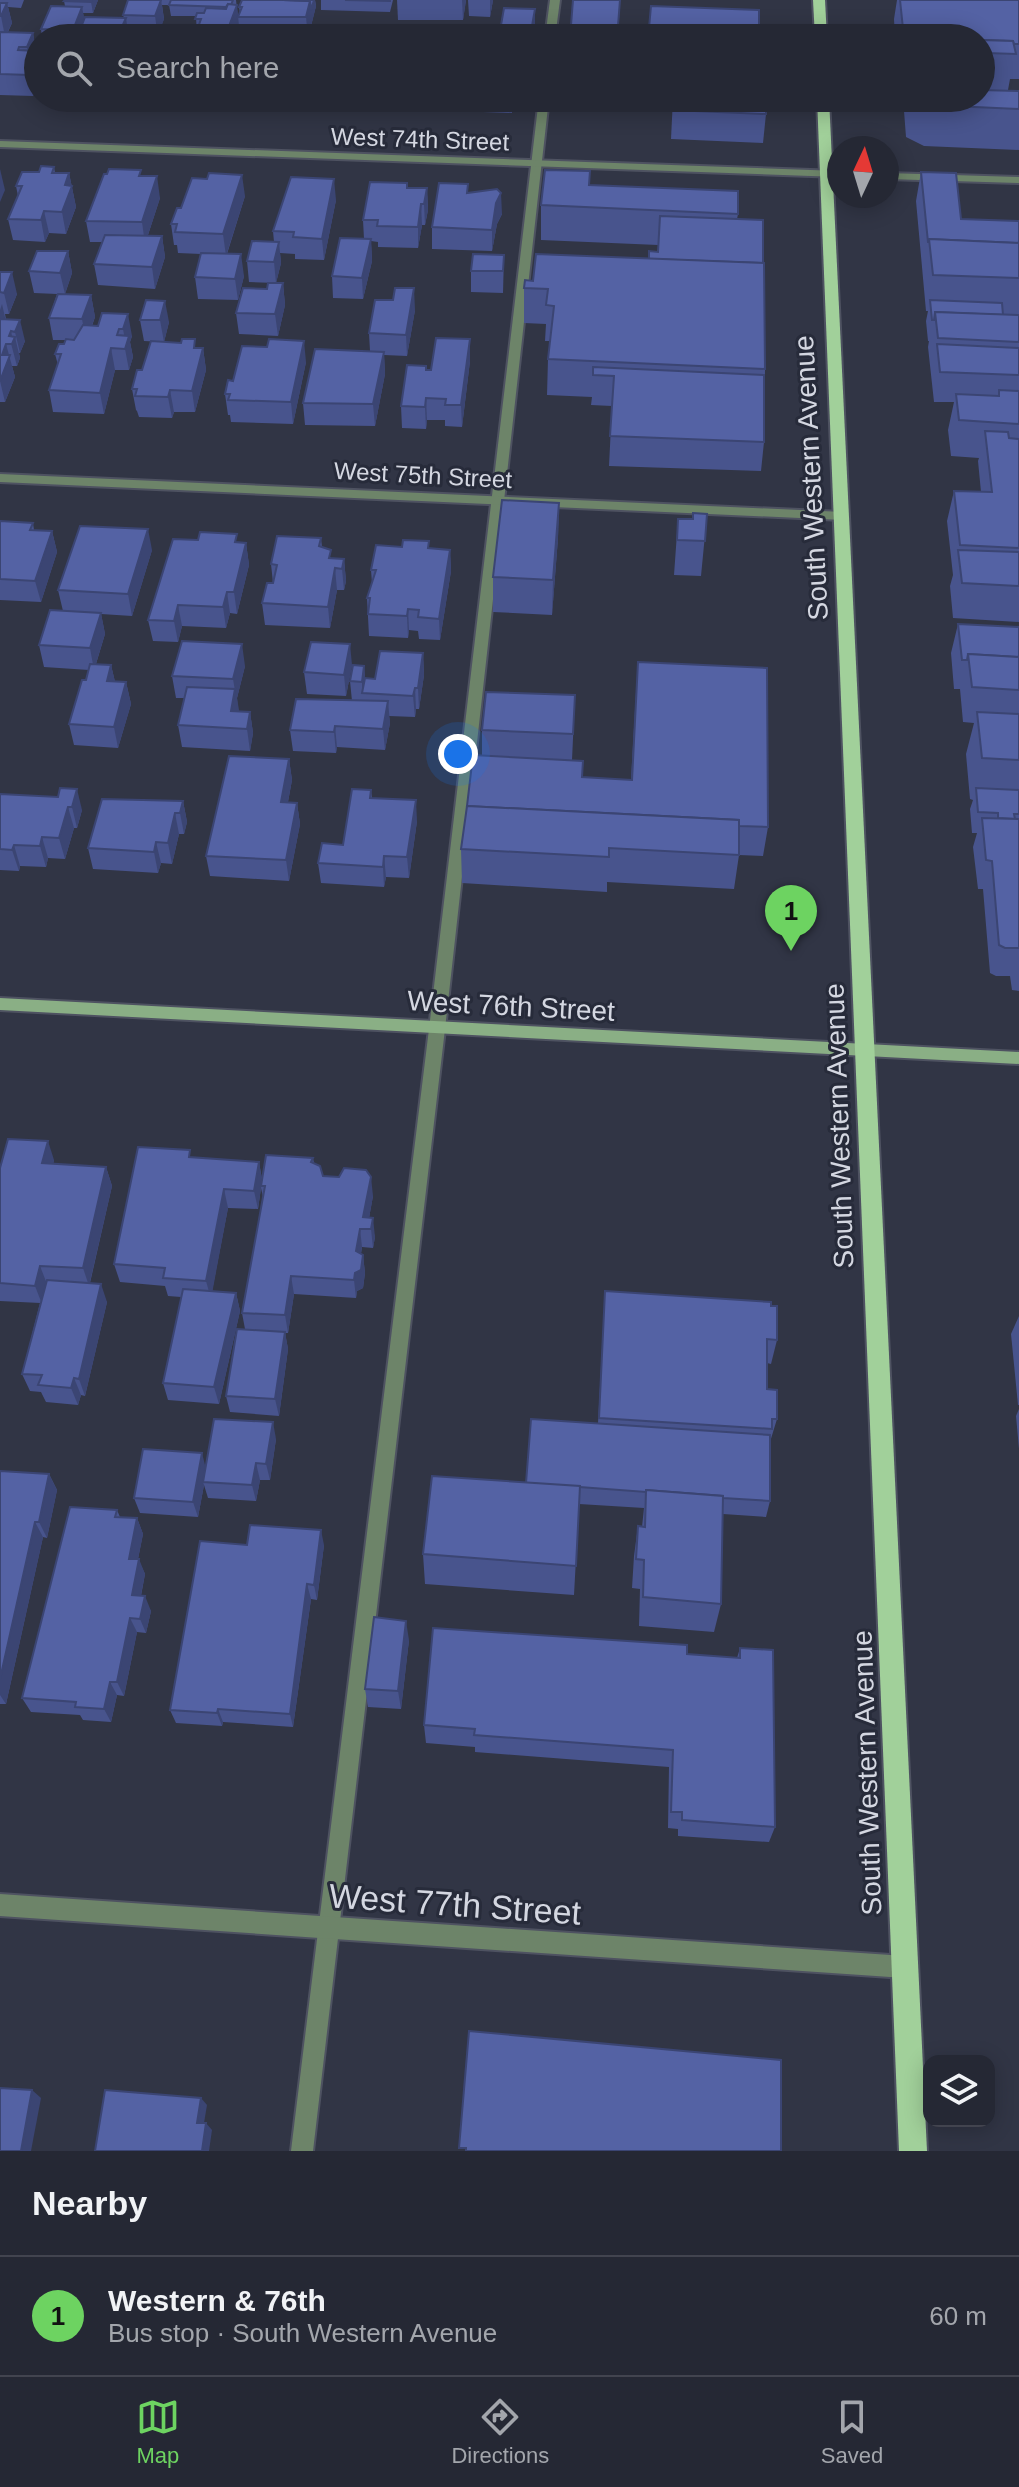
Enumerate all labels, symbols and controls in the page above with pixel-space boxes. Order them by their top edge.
search box [24,24,995,112]
icon: search [52,46,96,90]
text: Search here [116,51,279,84]
street label: West 74th Street [330,122,510,156]
north arrow [827,136,899,208]
street label: South Western Avenue [788,335,834,621]
street label: West 75th Street [333,457,513,493]
your location [438,734,478,774]
pin: 1 [765,885,817,951]
street label: South Western Avenue [819,983,859,1269]
street label: West 76th Street [406,985,616,1027]
street label: South Western Avenue [847,1630,887,1916]
street label: West 77th Street [328,1876,583,1932]
map controls [923,2055,995,2127]
button: layers [923,2055,995,2127]
text: Nearby [32,2184,147,2222]
text: Western & 76th [108,2284,326,2317]
text: 1 [51,2301,65,2331]
text: 60 m [929,2301,987,2331]
text: Bus stop · South Western Avenue [108,2318,497,2348]
tab: Map [136,2395,180,2469]
tab: Directions [451,2395,549,2469]
tab: Saved [821,2395,883,2469]

